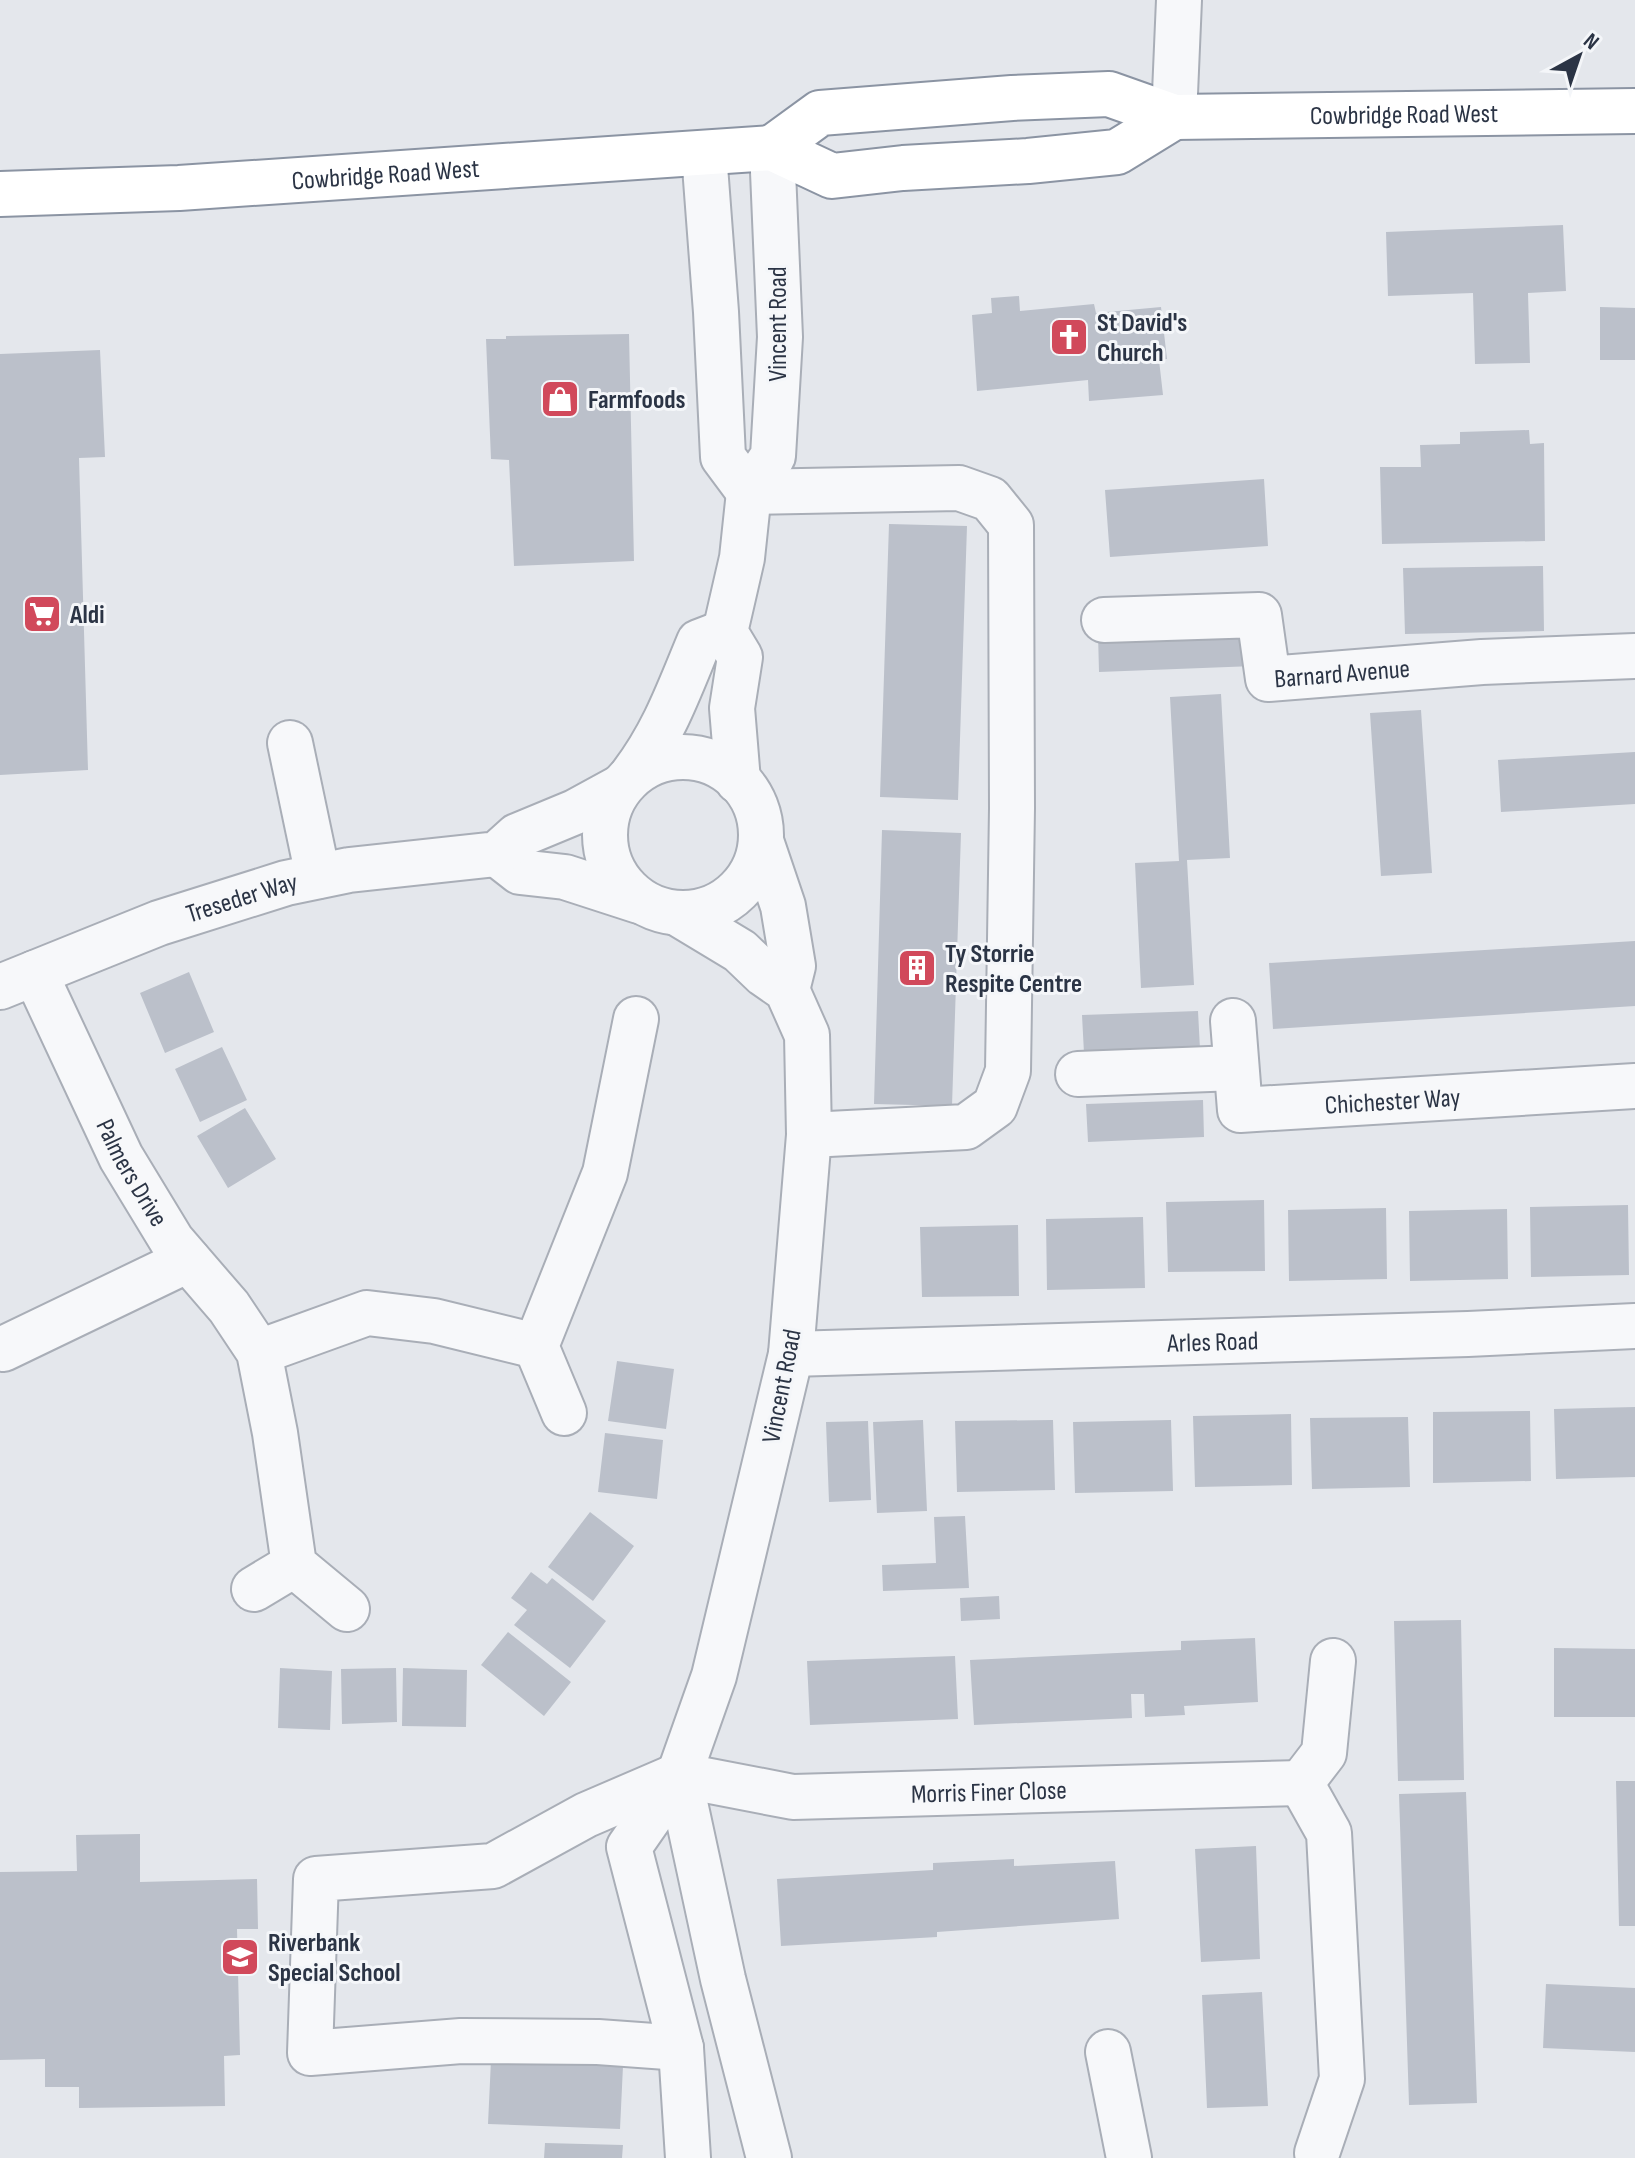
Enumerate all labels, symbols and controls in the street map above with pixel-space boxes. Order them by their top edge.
north arrow [1539,16,1619,96]
text: N [1578,28,1604,56]
street label: Cowbridge Road West [1310,99,1498,132]
street label: Cowbridge Road West [291,154,481,197]
street label: Vincent Road [763,266,794,382]
place label: St David's Church [1097,308,1187,369]
church icon: St David's Church [1048,316,1090,358]
shop icon: Farmfoods [539,378,581,420]
place label: Farmfoods [588,385,686,416]
supermarket icon: Aldi [21,593,63,635]
place label: Aldi [69,600,104,631]
street label: Barnard Avenue [1273,654,1411,695]
street label: Treseder Way [183,867,300,930]
place label: Ty Storrie Respite Centre [945,939,1082,1000]
building icon: Ty Storrie Respite Centre [896,947,938,989]
street label: Chichester Way [1324,1083,1461,1122]
street label: Palmers Drive [88,1114,174,1233]
street label: Arles Road [1166,1326,1259,1360]
street label: Vincent Road [756,1327,809,1446]
street label: Morris Finer Close [911,1775,1067,1811]
place label: Riverbank Special School [268,1928,401,1989]
school or university icon: Riverbank Special School [219,1936,261,1978]

